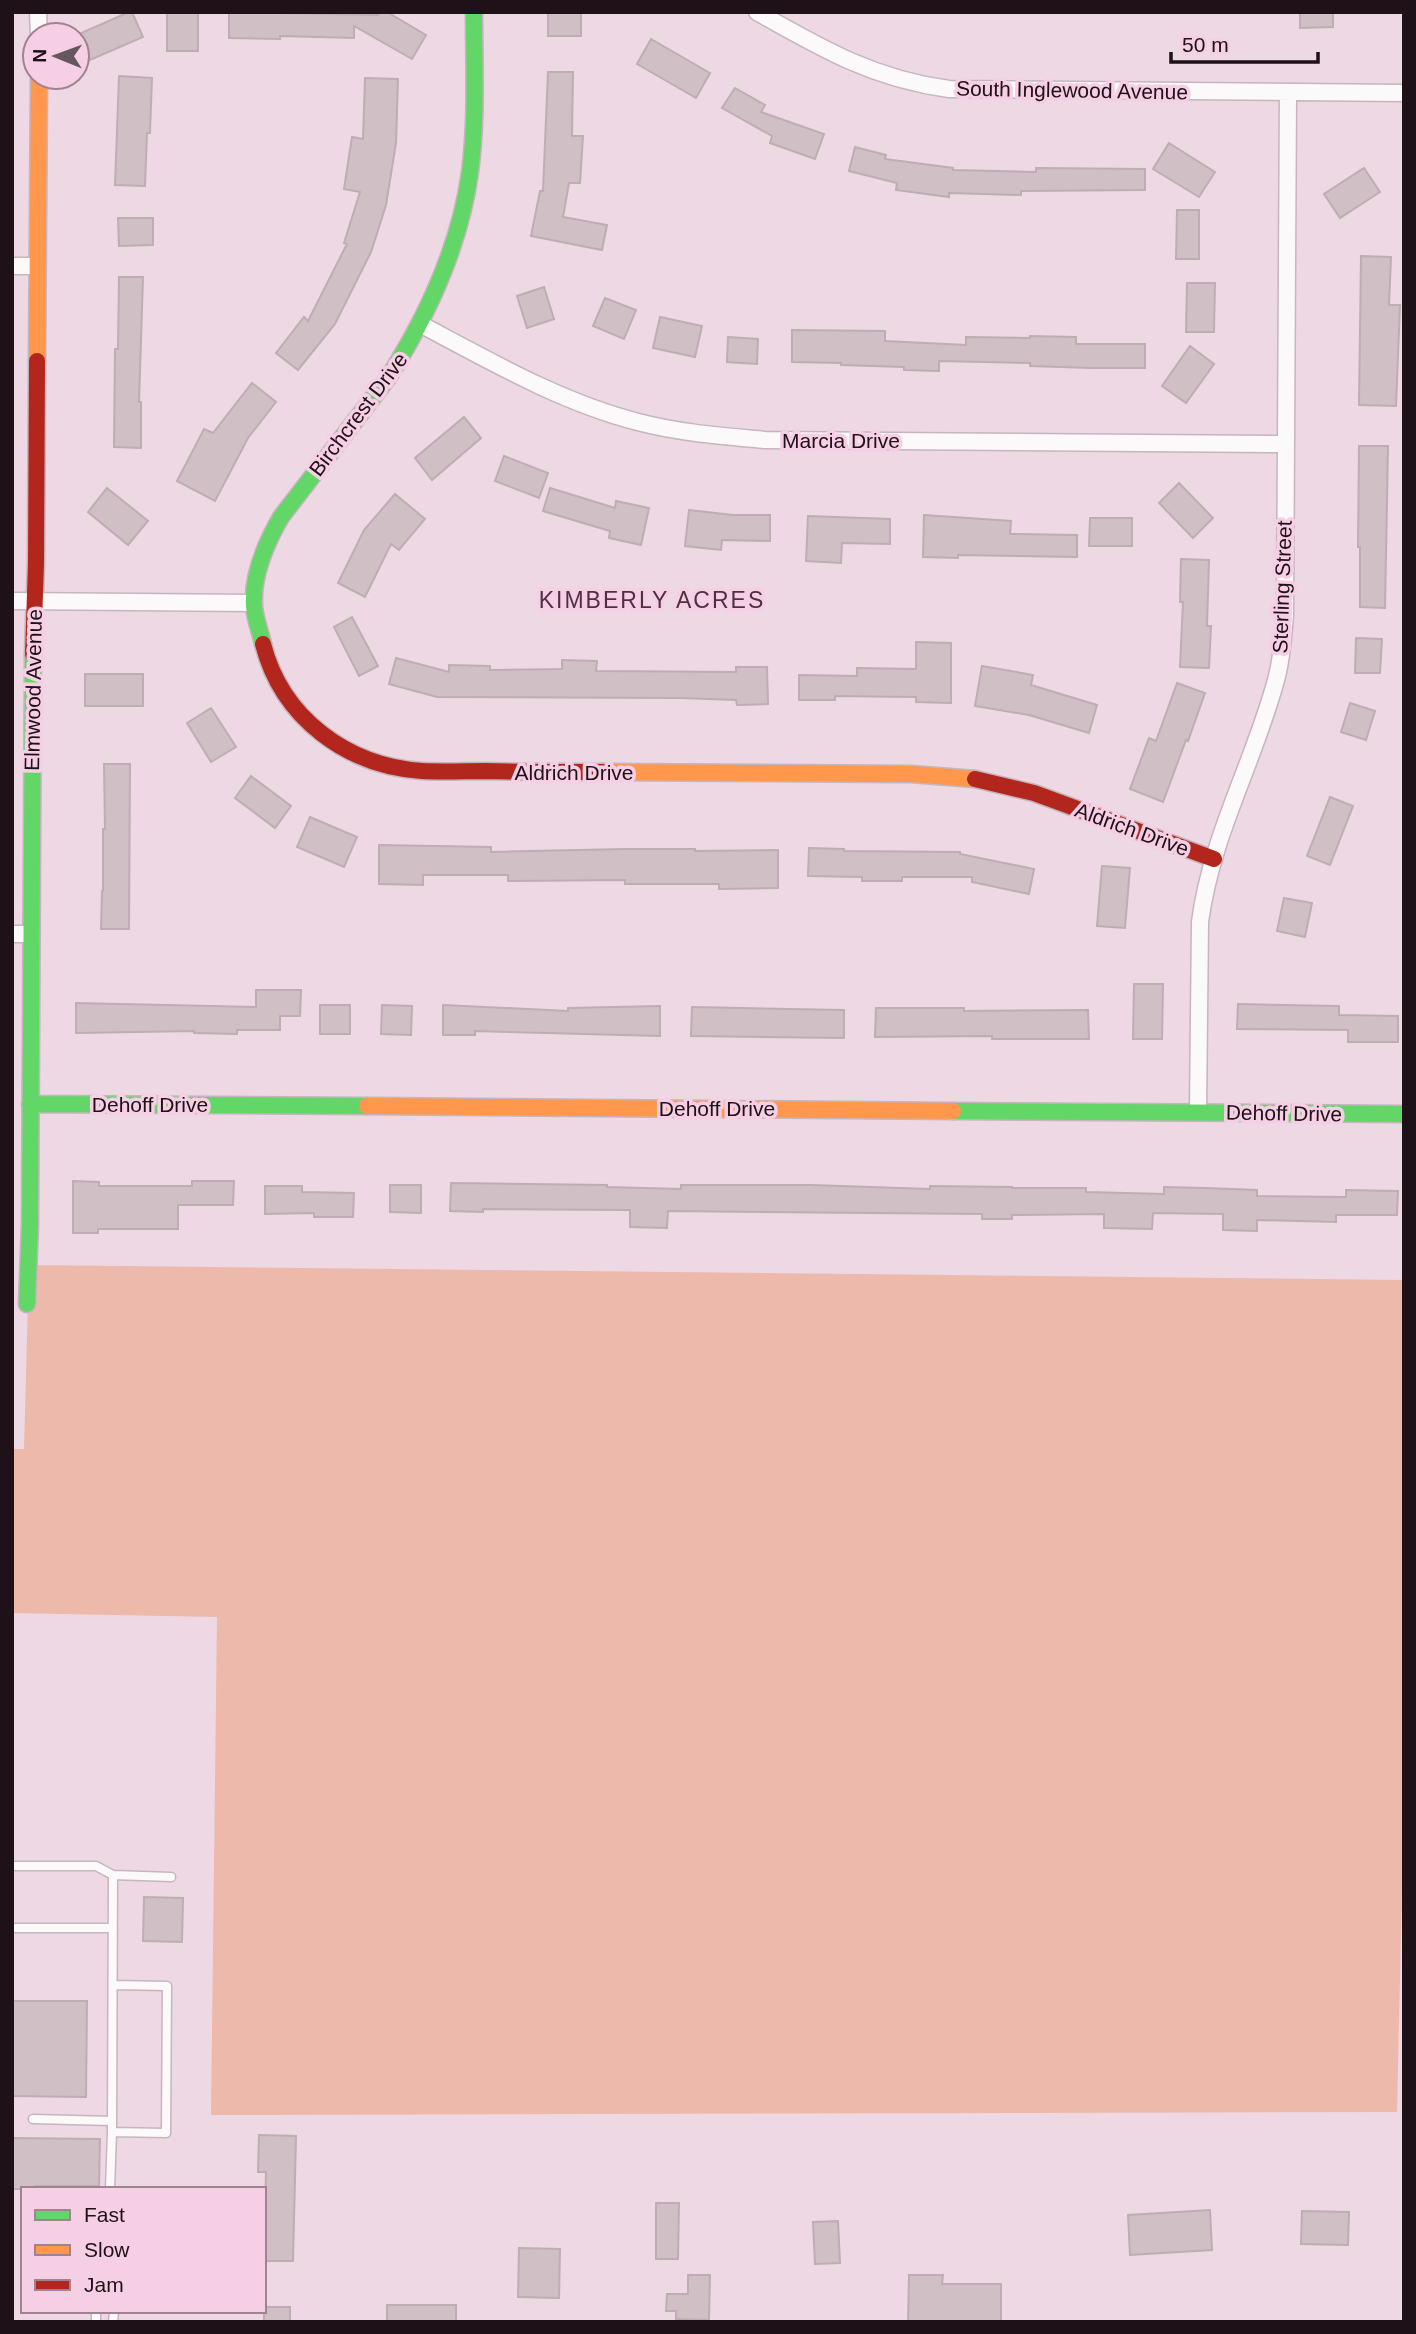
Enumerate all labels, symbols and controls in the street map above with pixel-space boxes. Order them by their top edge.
north arrow [21,21,91,91]
scale bar [1171,21,1318,65]
text: 50 m [1182,33,1229,56]
text: N [29,49,50,63]
street label: South Inglewood Avenue [956,76,1188,104]
street label: Birchcrest Drive [304,348,412,480]
street label: Marcia Drive [782,429,900,452]
street label: Sterling Street [1268,520,1296,654]
district label: KIMBERLY ACRES [539,587,765,613]
street label: Elmwood Avenue [20,609,46,771]
street label: Aldrich Drive [514,761,634,784]
street label: Aldrich Drive [1072,798,1192,860]
street label: Dehoff Drive [92,1093,208,1116]
street label: Dehoff Drive [659,1097,775,1120]
street label: Dehoff Drive [1226,1100,1342,1126]
legend [21,2187,266,2313]
text: Fast [84,2203,125,2226]
text: Slow [84,2238,130,2261]
text: Jam [84,2273,124,2296]

